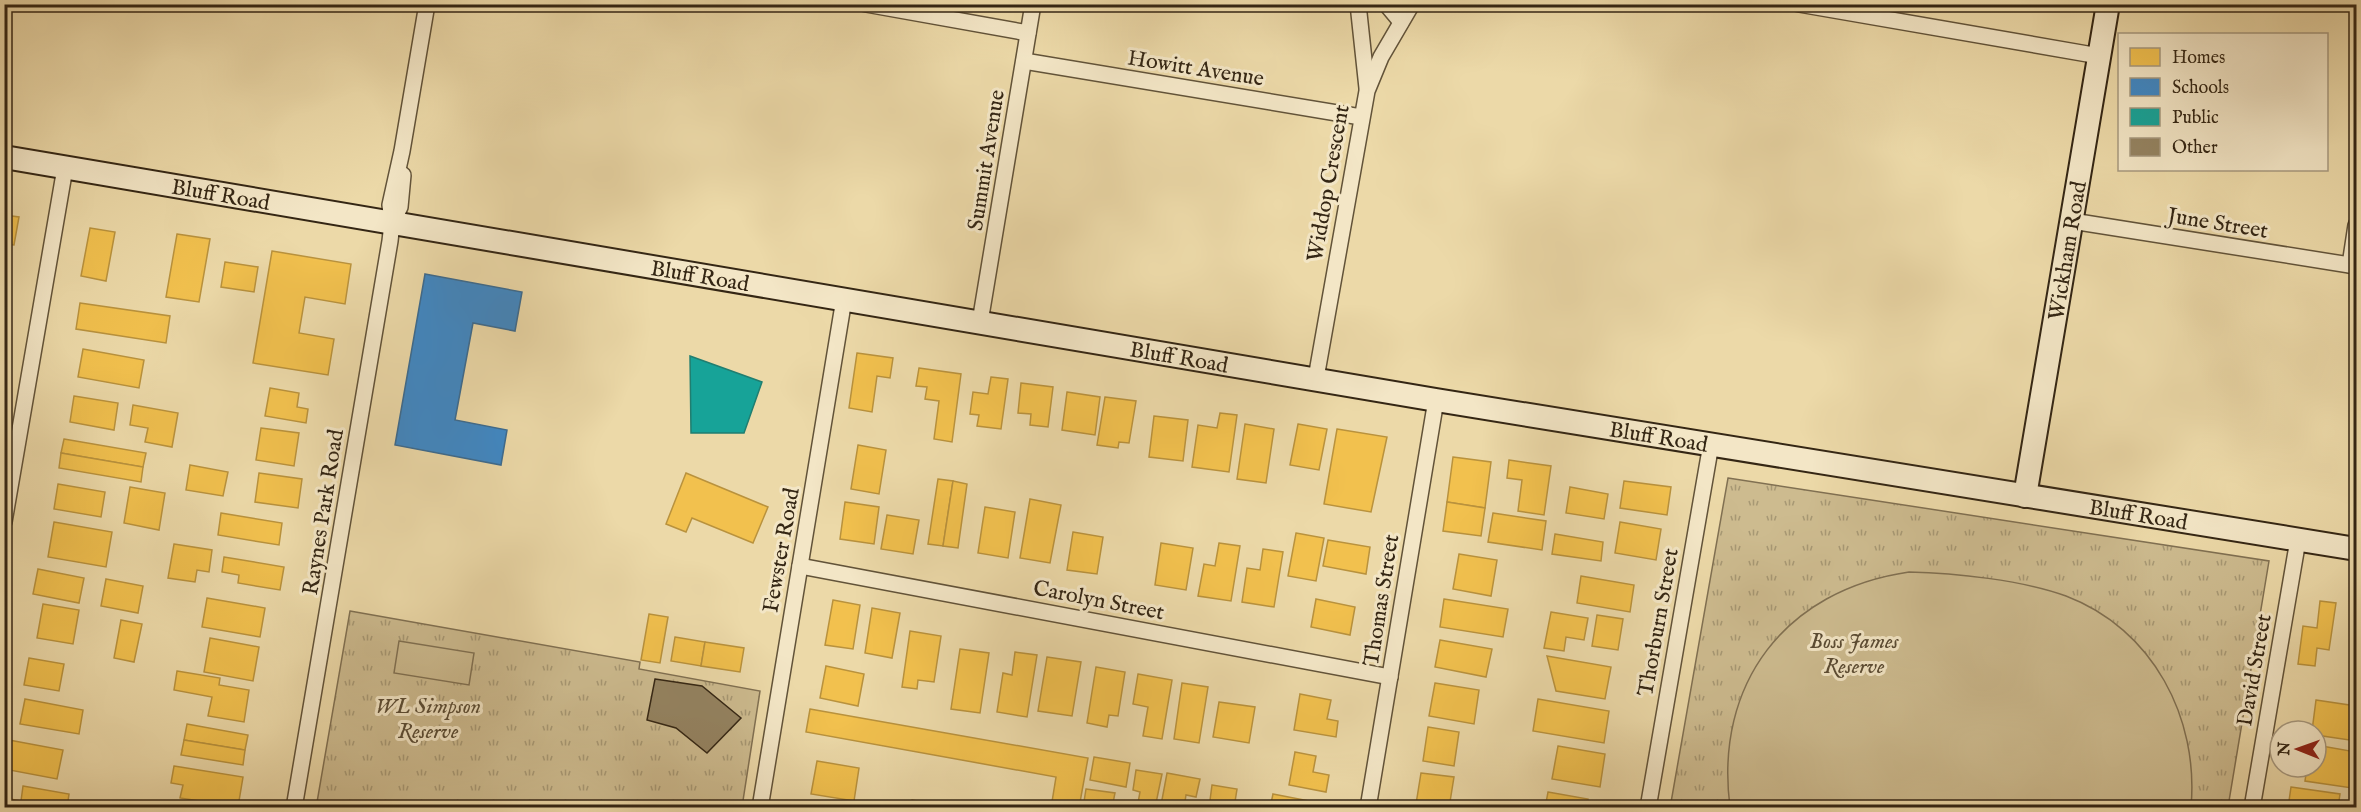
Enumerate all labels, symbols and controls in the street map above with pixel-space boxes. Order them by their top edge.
legend [2118,33,2328,171]
street label: Howitt Avenue [1126,44,1266,94]
text: Homes [2172,47,2225,70]
text: Schools [2172,77,2229,100]
street label: Summit Avenue [962,88,1012,233]
street label: Widdop Crescent [1301,102,1357,264]
text: Public [2172,107,2219,130]
text: Other [2172,137,2218,160]
street label: Bluff Road [169,174,272,218]
street label: Wickham Road [2043,179,2094,323]
street label: June Street [2163,202,2270,246]
street label: Bluff Road [648,255,751,299]
street label: Bluff Road [1127,336,1231,381]
street label: Bluff Road [1607,416,1710,460]
street label: Raynes Park Road [297,427,351,597]
street label: Fewster Road [757,485,807,615]
street label: Bluff Road [2087,494,2190,538]
street label: Thomas Street [1358,532,1406,668]
street label: Thorburn Street [1632,546,1686,699]
street label: Carolyn Street [1031,575,1167,627]
street label: David Street [2231,612,2279,729]
park label: Boss James Reserve [1809,628,1899,681]
park label: WL Simpson Reserve [375,693,481,746]
north arrow [2268,719,2328,779]
text: N [2275,742,2295,757]

